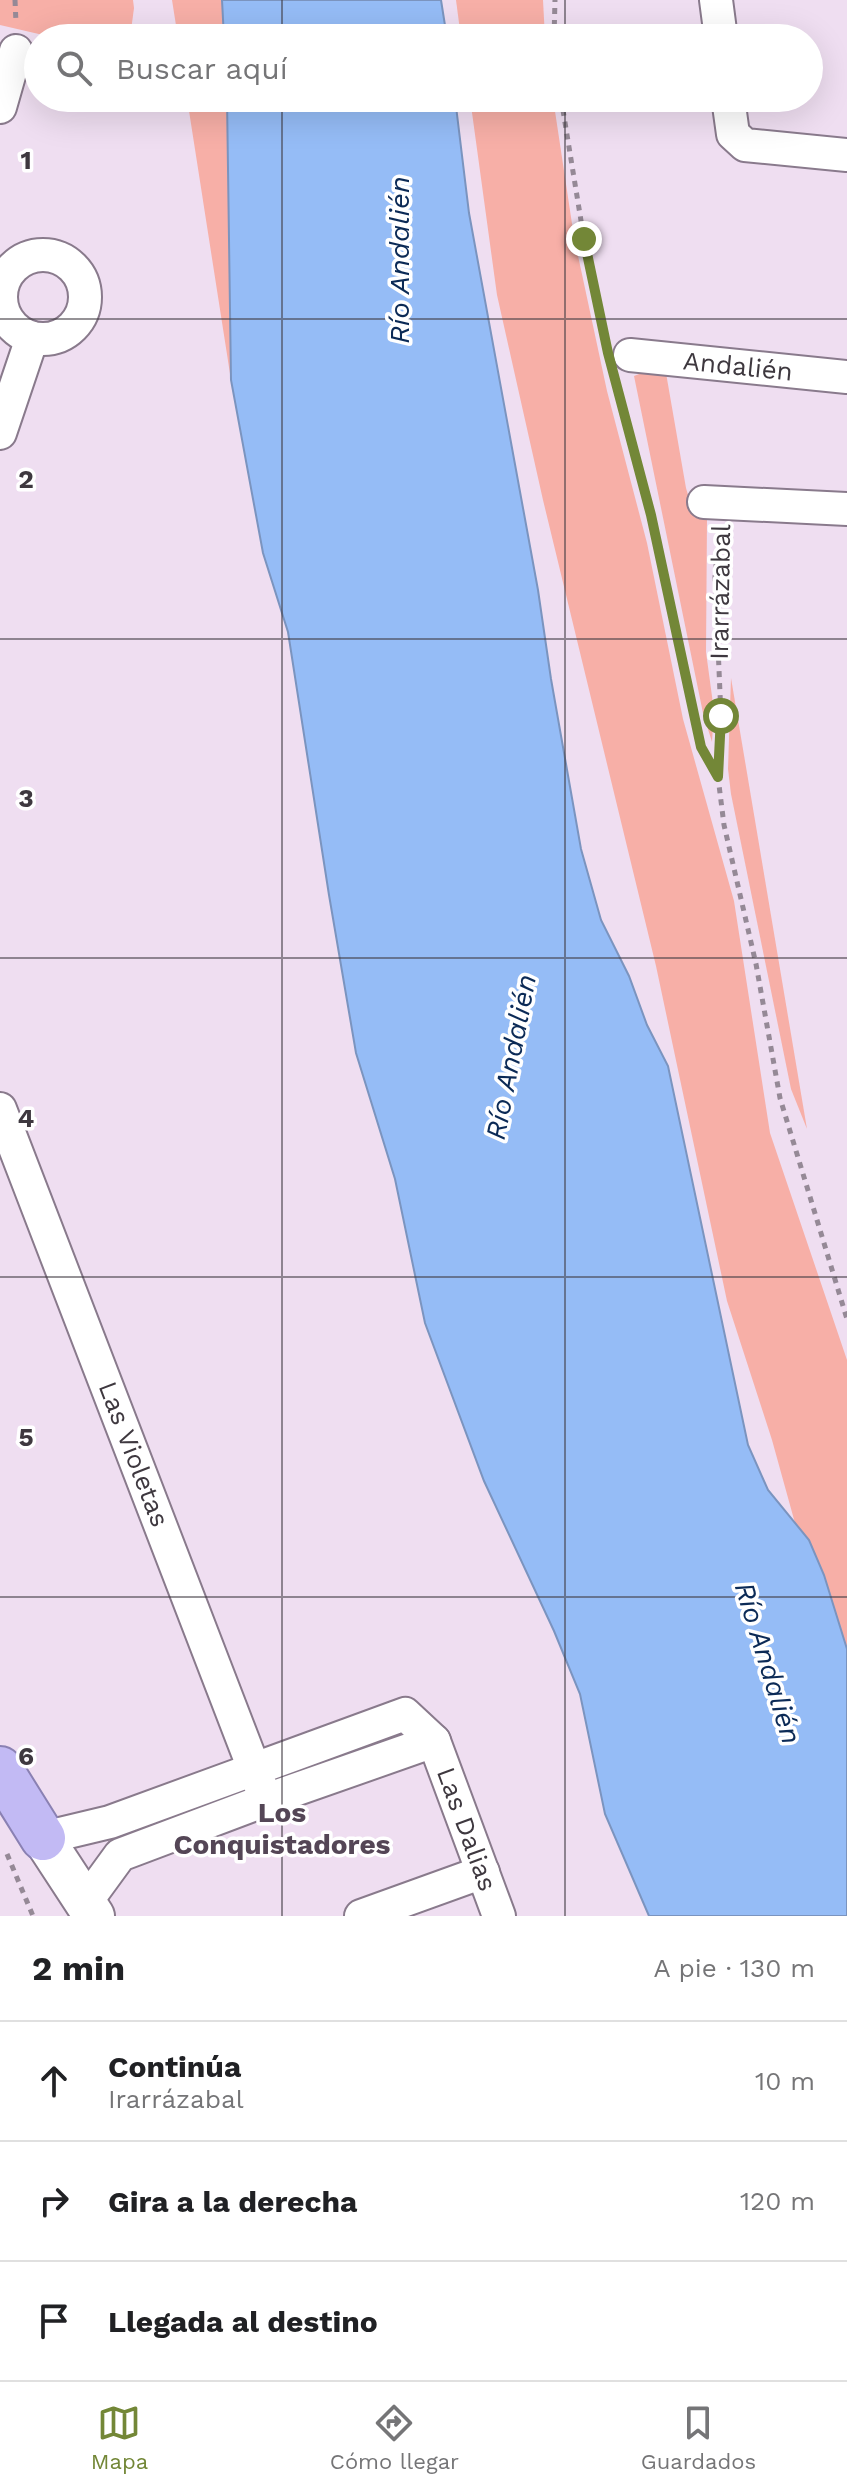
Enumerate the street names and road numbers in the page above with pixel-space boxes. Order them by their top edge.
street label: Andalién [682,345,794,387]
street label: Irarrázabal [704,524,736,660]
street label: Las Violetas [93,1377,175,1531]
street label: Las Dalias [431,1763,503,1895]

